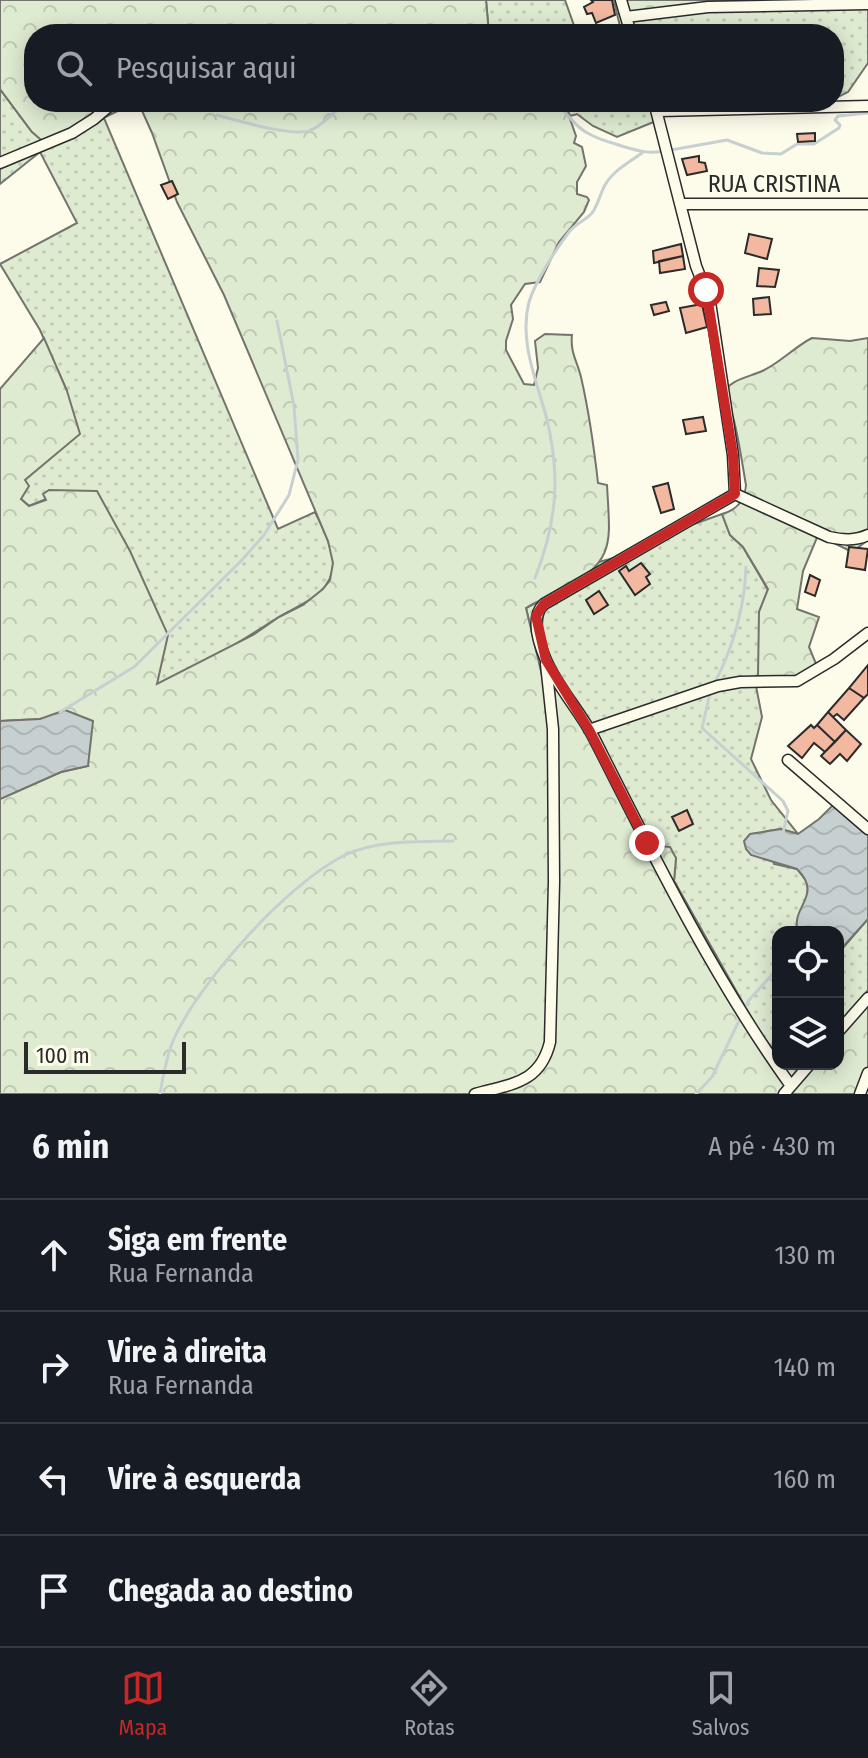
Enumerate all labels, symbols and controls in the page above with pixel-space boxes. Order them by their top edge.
search box [24,24,844,112]
icon: search [52,46,96,90]
text: Pesquisar aqui [116,50,297,86]
street label: RUA CRISTINA [708,170,841,198]
route start [688,272,724,308]
route end [629,825,665,861]
map controls [772,926,844,1070]
button: locate [772,926,844,998]
button: layers [772,998,844,1070]
scale bar [24,1038,186,1074]
text: 100 m [36,1042,90,1069]
text: 6 min [32,1126,109,1167]
text: A pé · 430 m [708,1131,836,1162]
text: Siga em frente [108,1222,287,1258]
icon: ahead [32,1233,76,1277]
text: 130 m [774,1240,836,1271]
text: Rua Fernanda [108,1258,254,1289]
text: Vire à direita [108,1334,267,1370]
icon: right [32,1345,76,1389]
text: 140 m [774,1352,836,1383]
text: Rua Fernanda [108,1370,254,1401]
icon: left [32,1457,76,1501]
text: Vire à esquerda [108,1461,301,1497]
text: 160 m [773,1464,836,1495]
icon: arrive [32,1569,76,1613]
text: Chegada ao destino [108,1573,353,1609]
tab: Mapa [119,1666,167,1741]
tab: Rotas [404,1666,455,1741]
tab: Salvos [692,1666,749,1741]

